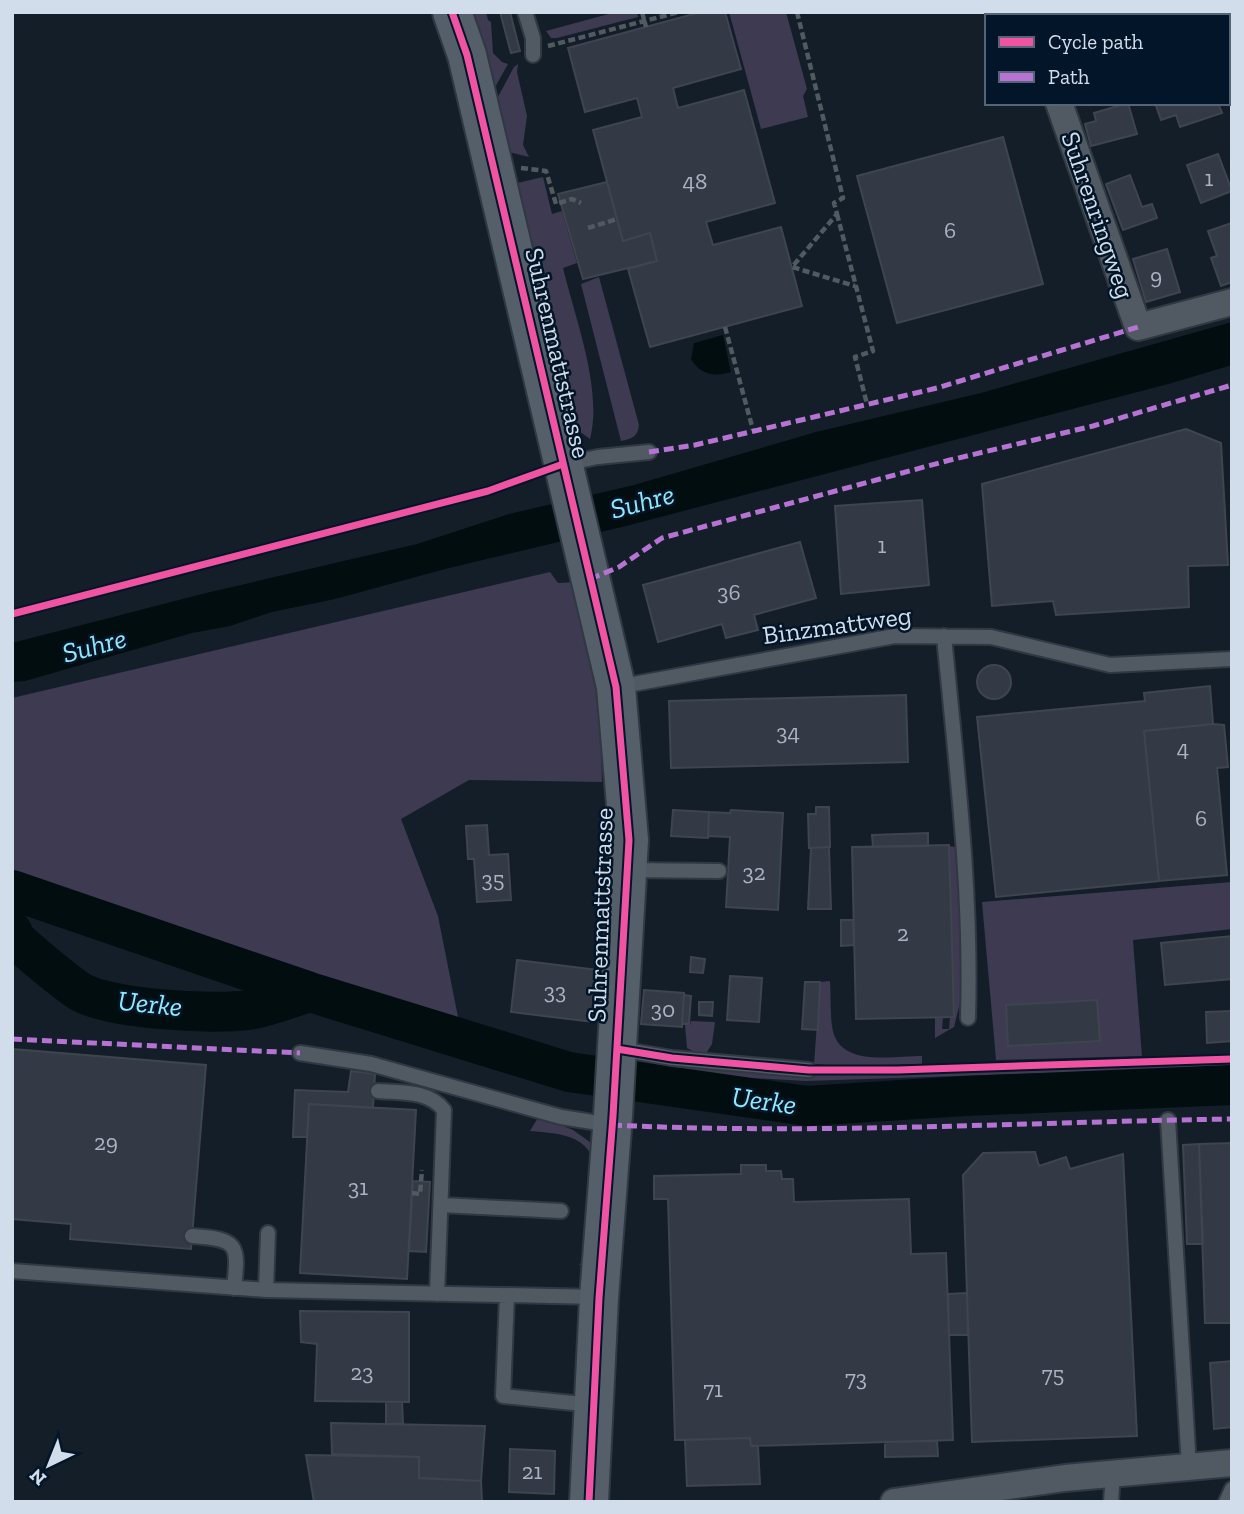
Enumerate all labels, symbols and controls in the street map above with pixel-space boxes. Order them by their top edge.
legend [985,14,1230,105]
text: Cycle path [1048,29,1143,54]
text: Path [1048,64,1090,89]
street label: Suhrenringweg [1054,127,1142,303]
house number: 1 [1205,164,1214,192]
house number: 48 [683,167,707,195]
house number: 6 [944,216,956,244]
street label: Suhrenmattstrasse [518,245,598,461]
house number: 9 [1150,262,1162,290]
water label: Suhre [606,477,678,526]
house number: 1 [878,531,887,559]
house number: 36 [717,578,741,606]
street label: Binzmattweg [760,599,914,651]
water label: Suhre [58,621,130,670]
house number: 34 [776,718,800,746]
house number: 4 [1177,734,1189,762]
house number: 6 [1195,804,1207,832]
street label: Suhrenmattstrasse [580,807,620,1023]
house number: 32 [742,858,766,886]
house number: 35 [481,865,505,893]
house number: 2 [897,919,909,947]
house number: 33 [544,977,566,1005]
water label: Uerke [116,984,184,1023]
house number: 30 [651,995,675,1023]
water label: Uerke [729,1080,798,1121]
house number: 29 [94,1128,118,1156]
house number: 31 [348,1173,368,1201]
house number: 23 [350,1358,374,1386]
house number: 75 [1042,1360,1064,1388]
house number: 73 [845,1364,867,1392]
house number: 71 [703,1375,723,1403]
north arrow [14,1430,84,1500]
house number: 21 [522,1457,542,1485]
text: N [25,1464,51,1490]

